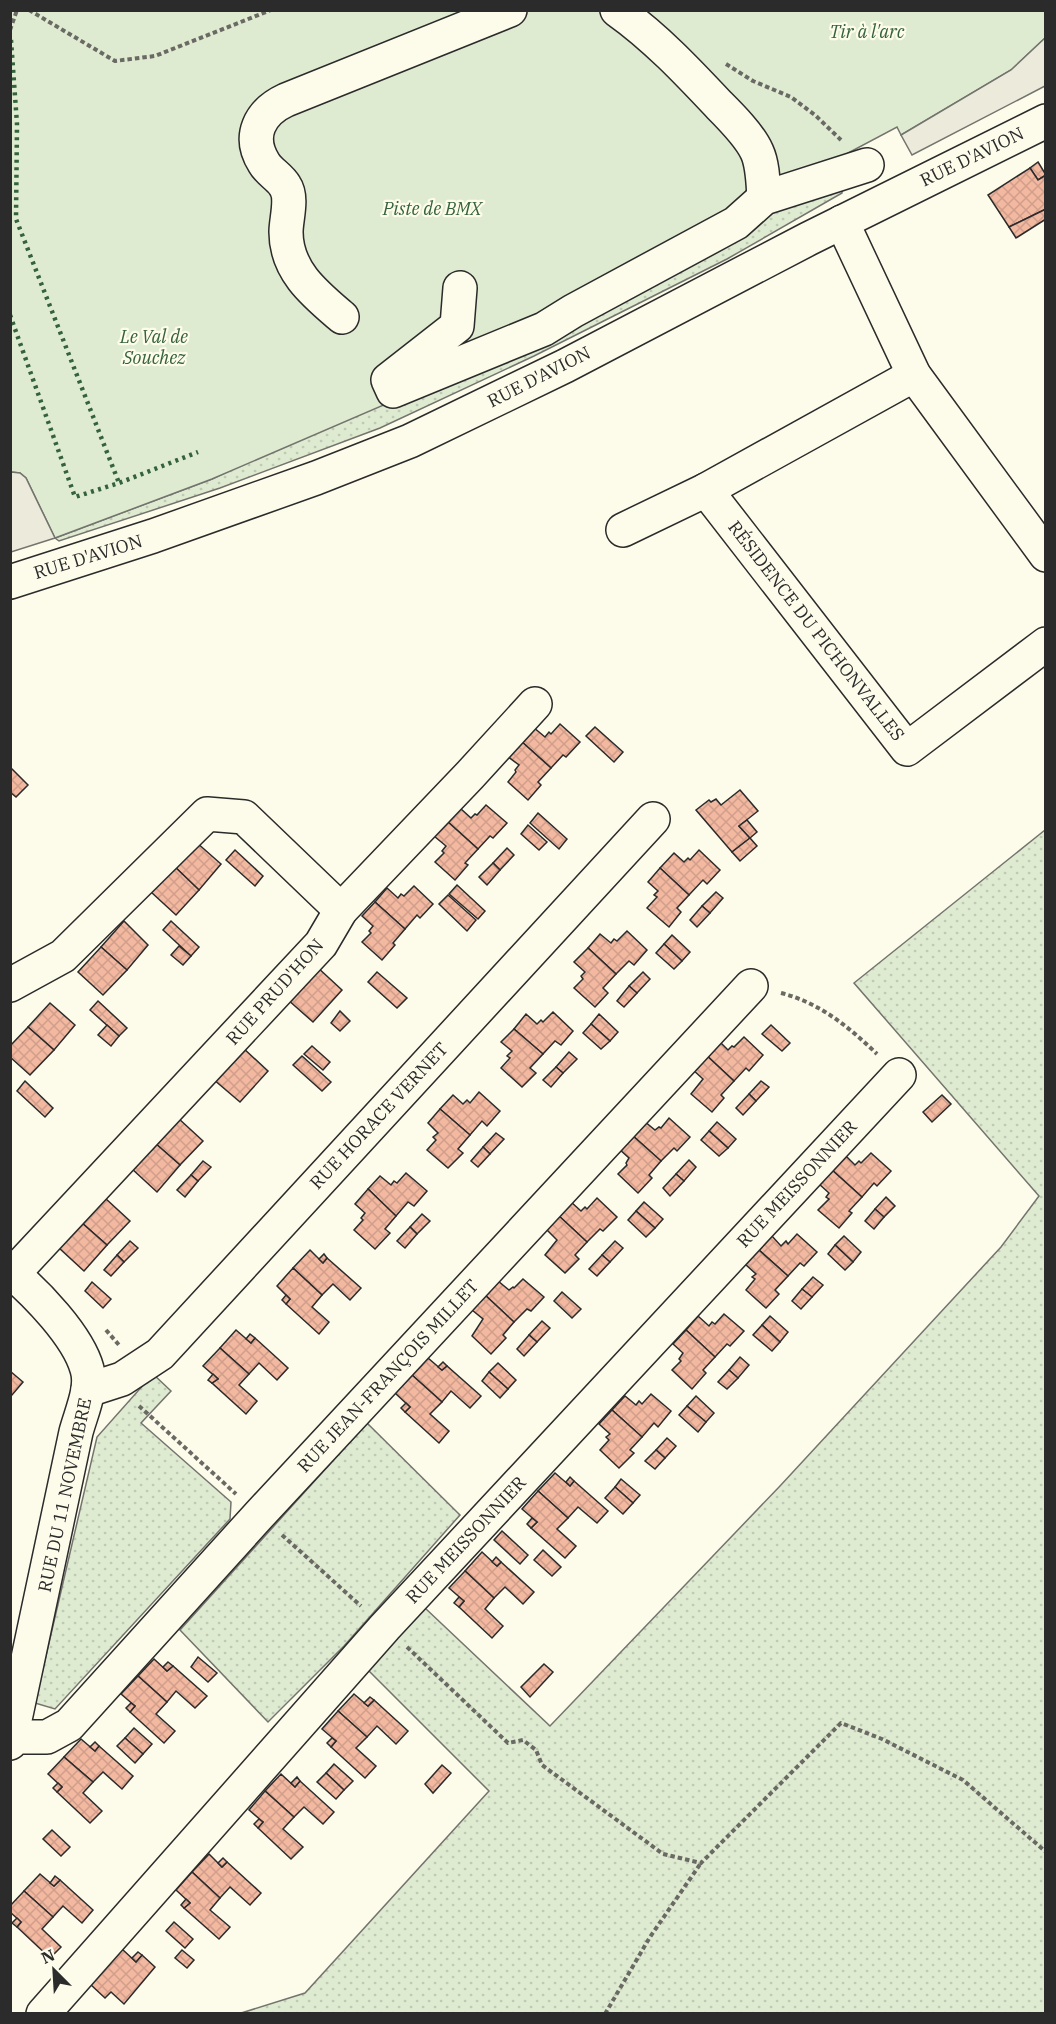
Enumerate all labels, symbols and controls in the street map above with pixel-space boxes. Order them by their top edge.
park label: Tir à l'arc [830,20,905,43]
street label: RUE D'AVION [916,122,1027,192]
park label: Piste de BMX [382,197,483,220]
park label: Le Val de Souchez [119,325,188,369]
street label: RUE D'AVION [483,341,594,412]
street label: RÉSIDENCE DU PICHONVALLES [723,516,910,745]
street label: RUE D'AVION [31,529,145,584]
street label: RUE PRUD'HON [221,934,328,1050]
street label: RUE HORACE VERNET [305,1037,453,1194]
street label: RUE MEISSONNIER [732,1115,862,1252]
street label: RUE JEAN-FRANÇOIS MILLET [292,1274,483,1477]
street label: RUE DU 11 NOVEMBRE [33,1396,96,1594]
street label: RUE MEISSONNIER [401,1471,531,1608]
north arrow [24,1940,84,2000]
text: N [38,1945,58,1968]

